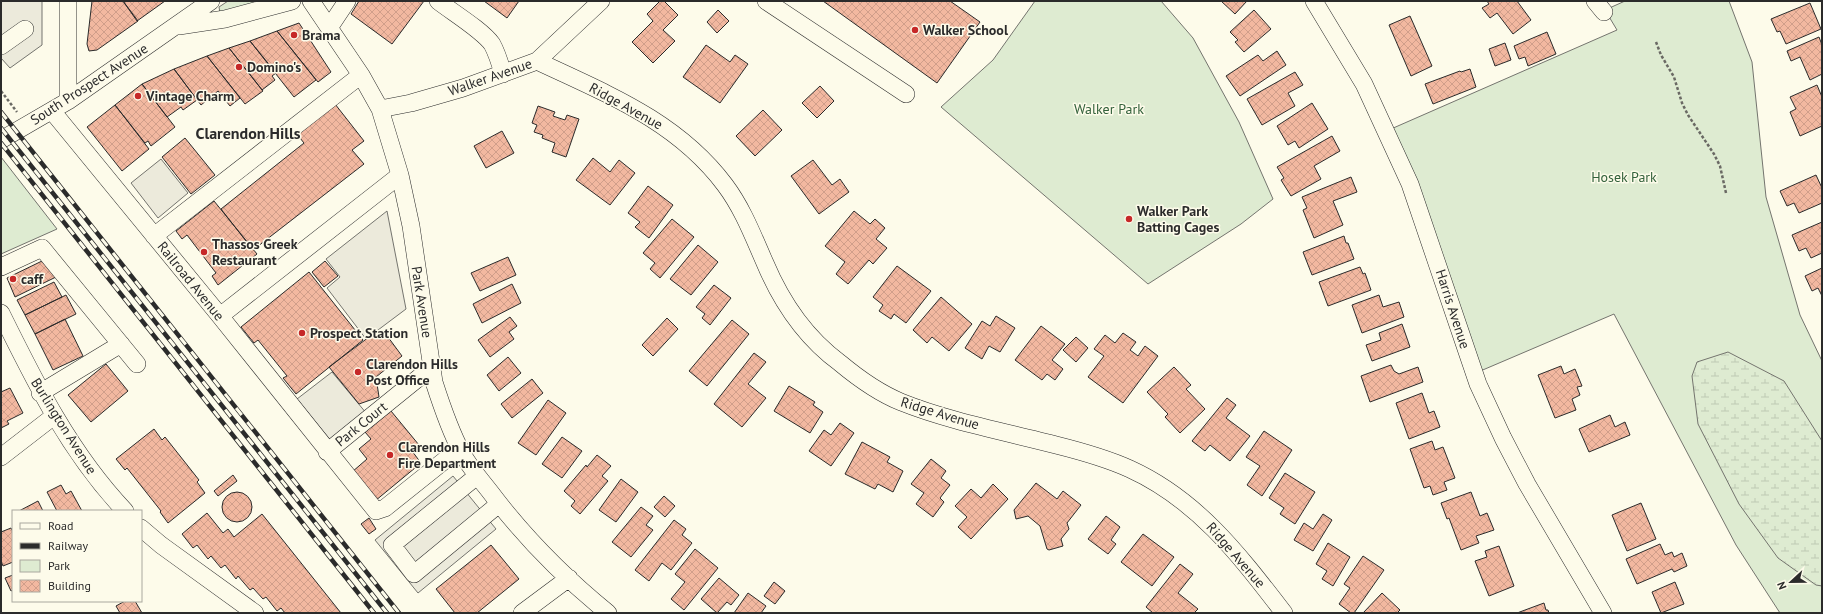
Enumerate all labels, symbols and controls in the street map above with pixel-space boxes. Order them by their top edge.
place label: Walker School [923,21,1009,39]
marker: Walker School [910,25,920,35]
place label: Brama [302,26,340,44]
marker: Brama [289,30,299,40]
street label: South Prospect Avenue [27,39,151,129]
street label: Walker Avenue [446,54,534,100]
place label: Domino's [247,58,301,76]
marker: Domino's [234,62,244,72]
street label: Ridge Avenue [586,78,666,134]
place label: Vintage Charm [145,87,234,105]
marker: Vintage Charm [133,91,143,101]
park label: Walker Park [1074,100,1144,118]
district label: Clarendon Hills [196,123,301,143]
park label: Hosek Park [1591,168,1657,186]
place label: Walker Park Batting Cages [1137,202,1219,236]
marker: Walker Park Batting Cages [1124,214,1134,224]
place label: Thassos Greek Restaurant [212,235,298,269]
street label: Railroad Avenue [154,238,228,324]
marker: Thassos Greek Restaurant [199,247,209,257]
street label: Park Avenue [407,265,437,339]
street label: Harris Avenue [1432,267,1474,351]
place label: caff [21,270,44,288]
marker: caff [8,274,18,284]
place label: Prospect Station [310,324,408,342]
marker: Prospect Station [297,328,307,338]
place label: Clarendon Hills Post Office [366,355,458,389]
marker: Clarendon Hills Post Office [353,367,363,377]
street label: Burlington Avenue [27,374,101,478]
street label: Ridge Avenue [899,393,981,433]
street label: Park Court [331,397,391,450]
place label: Clarendon Hills Fire Department [398,438,496,472]
marker: Clarendon Hills Fire Department [385,450,395,460]
legend [12,510,142,602]
text: Road [48,518,73,533]
street label: Ridge Avenue [1203,518,1269,592]
text: Railway [48,538,88,553]
text: Park [48,558,70,573]
north arrow [1771,562,1811,602]
text: Building [48,578,91,593]
text: N [1774,580,1790,592]

